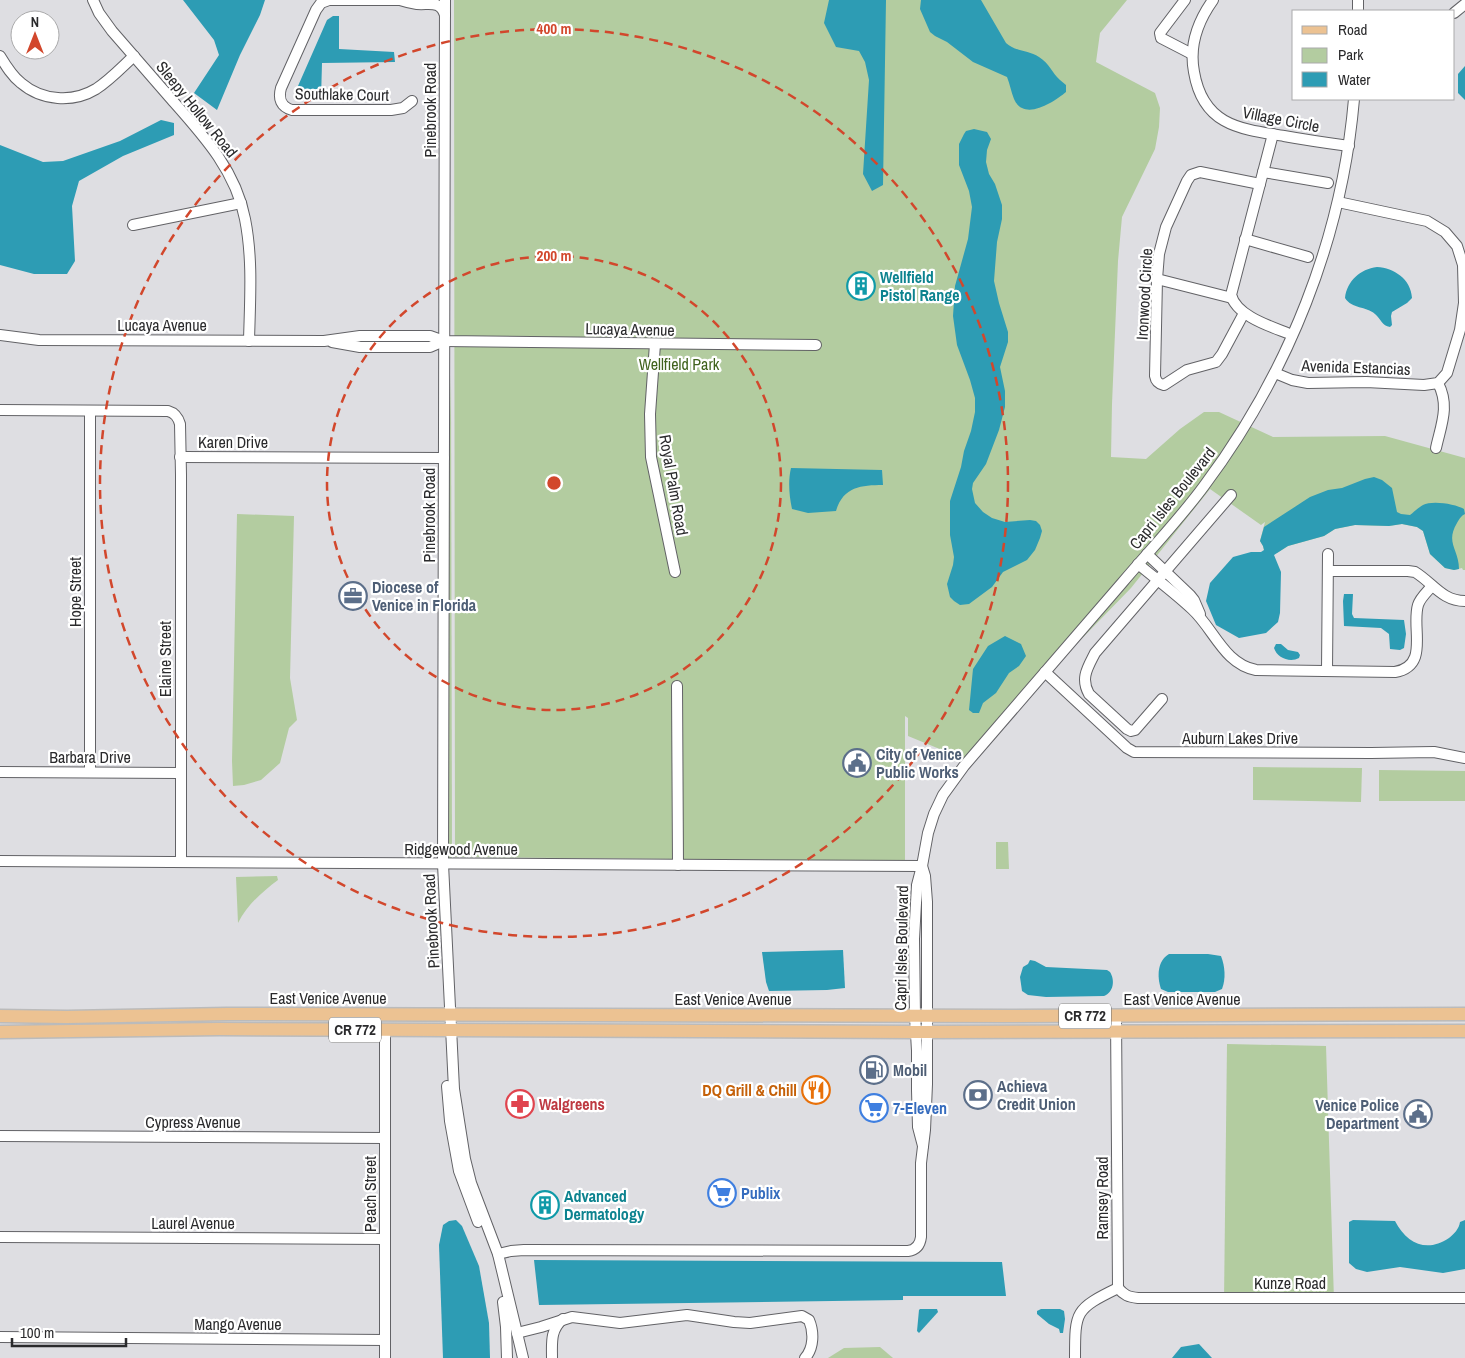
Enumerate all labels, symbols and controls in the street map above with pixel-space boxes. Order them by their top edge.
north arrow [10,10,60,60]
legend [1292,10,1455,100]
text: N [31,13,39,31]
text: 400 m [537,18,571,39]
text: Road [1338,19,1367,40]
text: Park [1338,44,1364,65]
street label: Sleepy Hollow Road [151,56,243,162]
street label: Pinebrook Road [419,63,441,157]
text: Water [1338,69,1370,90]
street label: Southlake Court [295,82,390,106]
street label: Village Circle [1241,101,1321,137]
text: 200 m [537,245,571,266]
street label: Ironwood Circle [1131,248,1157,340]
place label: Wellfield Pistol Range [880,266,959,306]
building icon: Wellfield Pistol Range [846,271,876,301]
street label: Lucaya Avenue [117,314,207,336]
street label: Lucaya Avenue [585,317,675,341]
park label: Wellfield Park [639,353,720,375]
street label: Avenida Estancias [1300,354,1411,380]
street label: Karen Drive [198,431,268,453]
street label: Royal Palm Road [654,433,694,537]
street label: Capri Isles Boulevard [1124,442,1220,554]
street label: Pinebrook Road [418,468,440,562]
centre of rings [545,474,563,492]
street label: Hope Street [64,557,86,627]
place label: Diocese of Venice in Florida [372,576,477,616]
office icon: Diocese of Venice in Florida [338,581,368,611]
street label: Elaine Street [154,621,176,697]
street label: Auburn Lakes Drive [1181,727,1298,749]
place label: City of Venice Public Works [876,743,962,783]
street label: Barbara Drive [49,746,131,768]
public building icon: City of Venice Public Works [842,748,872,778]
street label: Ridgewood Avenue [404,838,518,860]
street label: Pinebrook Road [418,873,444,969]
street label: Capri Isles Boulevard [889,885,913,1011]
street label: East Venice Avenue [269,987,387,1009]
street label: East Venice Avenue [674,988,792,1010]
street label: East Venice Avenue [1123,988,1241,1010]
road number: CR 772 [1059,1004,1111,1028]
road number: CR 772 [329,1018,381,1042]
fuel station icon: Mobil [859,1055,889,1085]
place label: Mobil [893,1059,927,1081]
restaurant icon: DQ Grill & Chill [801,1075,831,1105]
place label: Achieva Credit Union [997,1075,1076,1115]
place label: DQ Grill & Chill [702,1079,797,1101]
bank icon: Achieva Credit Union [963,1080,993,1110]
pharmacy icon: Walgreens [505,1089,535,1119]
place label: Walgreens [539,1093,605,1115]
supermarket icon: 7-Eleven [859,1093,889,1123]
place label: Venice Police Department [1315,1094,1400,1134]
place label: 7-Eleven [893,1097,947,1119]
public building icon: Venice Police Department [1403,1099,1433,1129]
street label: Cypress Avenue [145,1111,241,1133]
street label: Peach Street [359,1156,381,1232]
street label: Ramsey Road [1091,1156,1113,1240]
supermarket icon: Publix [707,1178,737,1208]
place label: Publix [741,1182,781,1204]
place label: Advanced Dermatology [564,1185,645,1225]
building icon: Advanced Dermatology [530,1190,560,1220]
street label: Laurel Avenue [151,1212,235,1234]
street label: Kunze Road [1254,1272,1326,1294]
street label: Mango Avenue [194,1313,282,1335]
scale bar [12,1316,126,1348]
text: 100 m [20,1322,54,1343]

